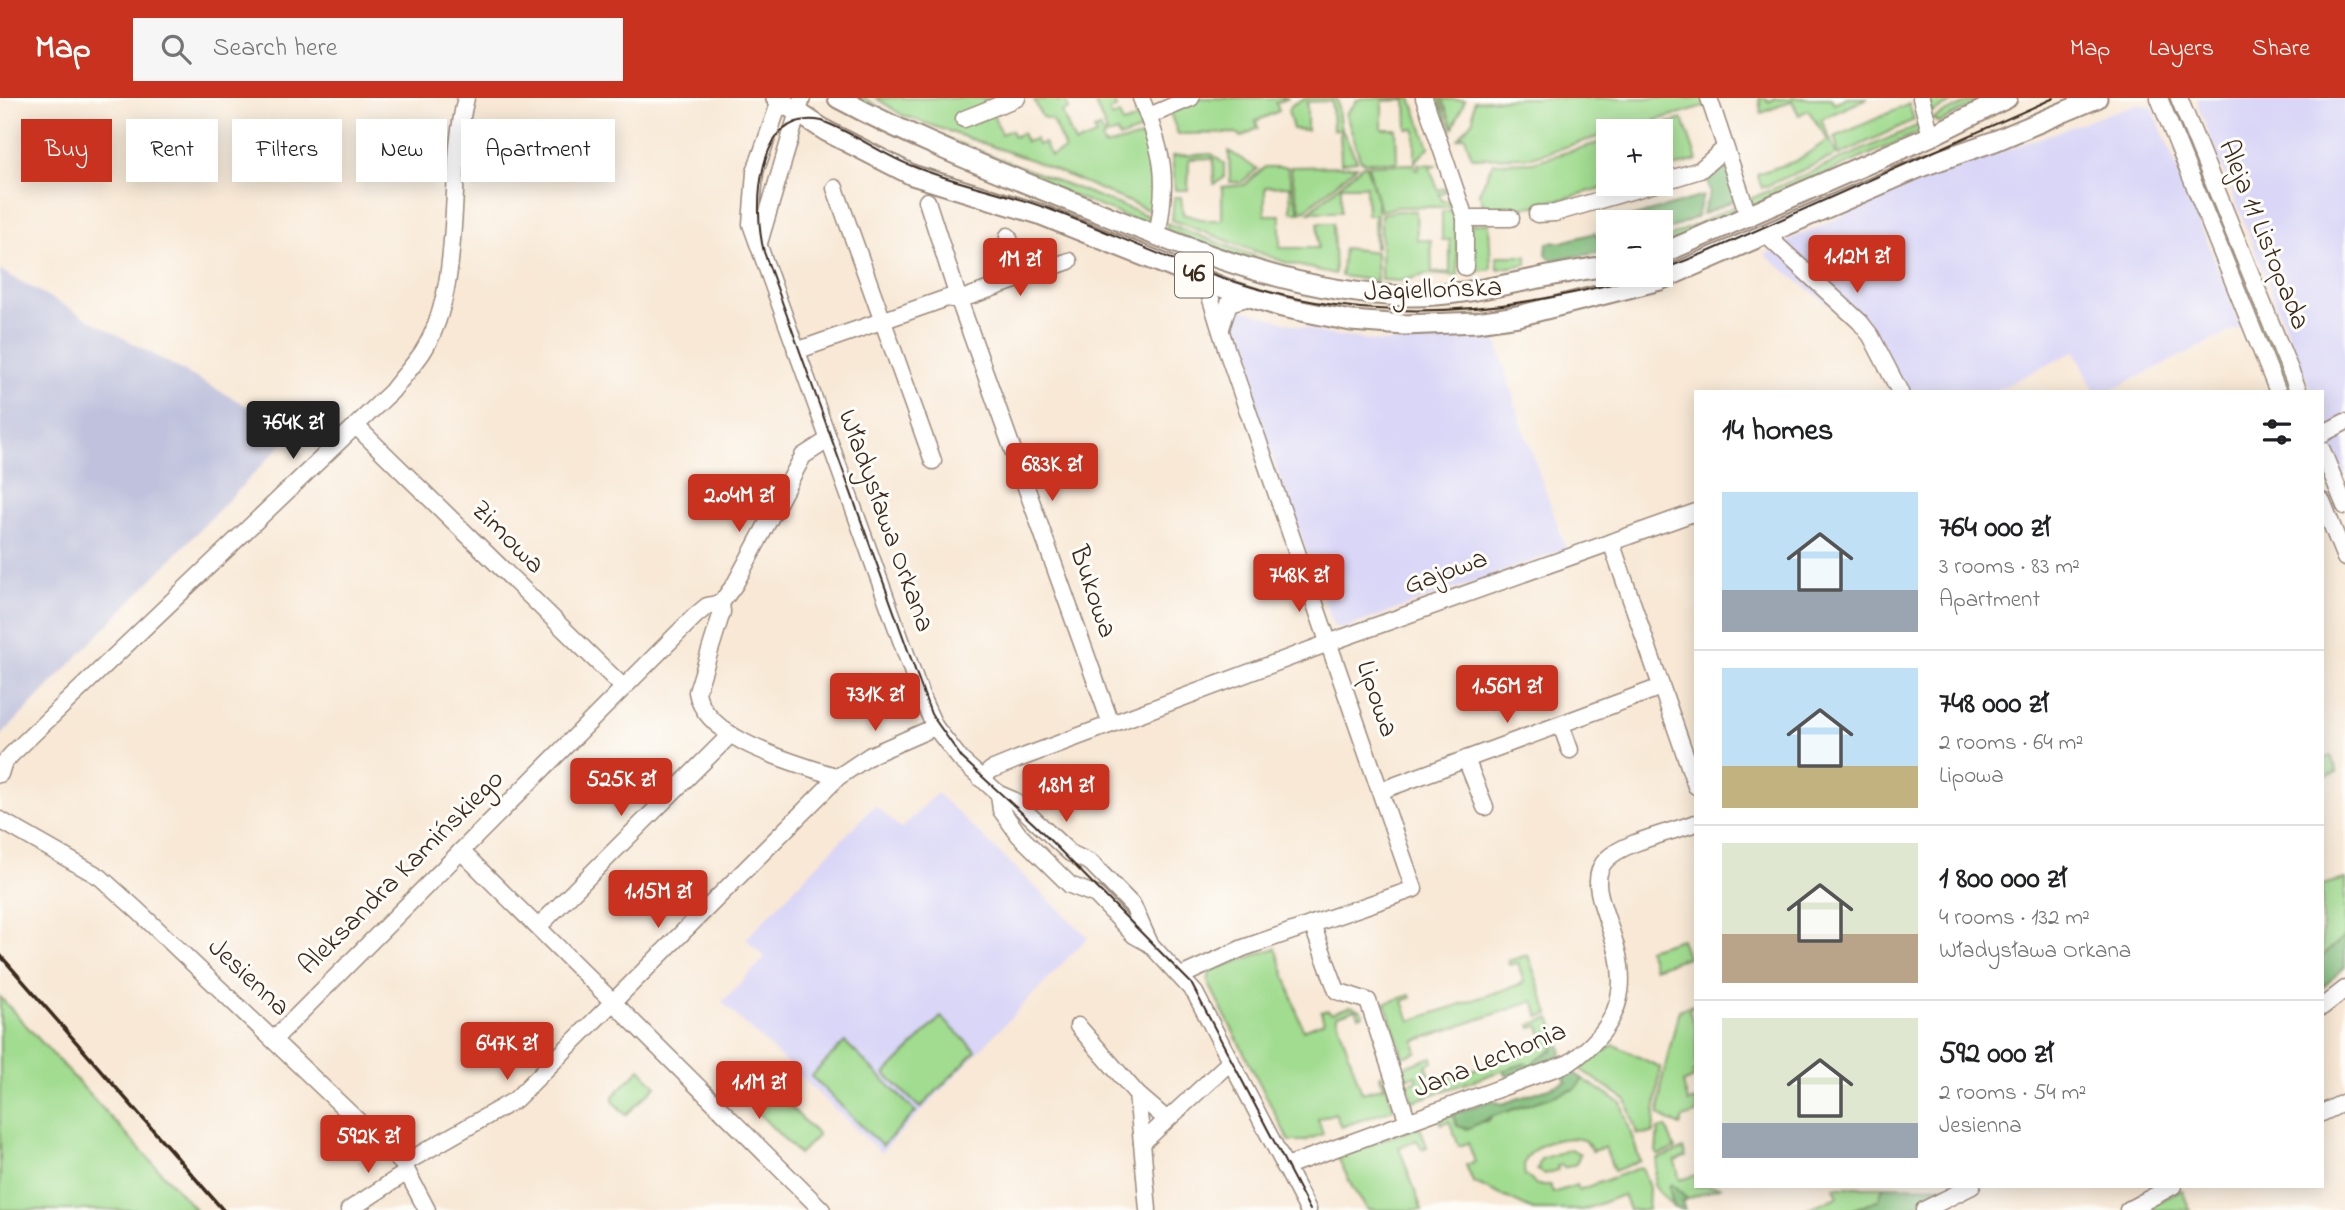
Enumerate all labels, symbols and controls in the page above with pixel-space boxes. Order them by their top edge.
search box [133,18,623,81]
text: Map [35,25,91,73]
icon: search [157,30,195,68]
text: Search here [213,30,337,68]
text: Map [2070,32,2110,67]
text: Layers [2148,32,2214,67]
text: Share [2252,32,2310,67]
chip: Buy [21,119,112,182]
chip: Rent [126,119,218,182]
chip: Filters [232,119,342,182]
chip: New [356,119,447,182]
chip: Apartment [461,119,615,182]
map controls [1596,119,1673,287]
button: + [1596,119,1673,196]
street label: Aleja 11 Listopada [2206,134,2320,336]
button: − [1596,210,1673,287]
pin: 1.12M zł [1785,236,1929,295]
pin: 1M zł [971,238,1069,298]
text: 1.12M zł [1824,241,1890,274]
text: 1M zł [999,244,1041,277]
road number: 46 [1175,252,1213,298]
street label: Jagiellońska [1363,268,1503,314]
pin: 764K zł [228,402,358,461]
street label: Władysława Orkana [826,404,944,638]
text: 764K zł [263,407,323,440]
text: 14 homes [1722,410,1833,454]
icon: filters [2258,413,2296,451]
pin: 683K zł [987,444,1117,503]
text: 683K zł [1022,449,1082,482]
pin: 2.04M zł [667,474,811,534]
text: 2.04M zł [704,480,774,513]
street label: Zimowa [460,491,554,585]
text: 764 000 zł [1939,507,2050,551]
icon: home [1778,520,1862,604]
street label: Bukowa [1057,539,1127,644]
street label: Gajowa [1398,539,1494,607]
text: 3 rooms · 83 m² [1939,551,2080,584]
pin: 748K zł [1234,554,1364,614]
text: 748K zł [1269,560,1329,593]
text: Apartment [1939,584,2040,617]
street label: Lipowa [1344,655,1408,743]
pin: 1.56M zł [1435,666,1579,725]
text: 1.56M zł [1472,671,1542,704]
pin: 731K zł [810,674,940,733]
text: 731K zł [846,679,904,712]
text: 748 000 zł [1939,683,2048,727]
icon: home [1778,696,1862,780]
text: 2 rooms · 64 m² [1939,727,2083,760]
pin: 525K zł [556,758,686,818]
text: Lipowa [1939,760,2004,793]
street label: Aleksandra Kamińskiego [290,761,514,985]
text: 525K zł [586,764,656,797]
pin: 1.8M zł [1001,764,1131,824]
text: 1.8M zł [1038,770,1094,803]
text: 1 800 000 zł [1939,858,2066,902]
pin: 1.15M zł [586,870,730,930]
icon: home [1778,871,1862,955]
text: 1.15M zł [624,876,692,909]
text: 4 rooms · 132 m² [1939,902,2090,935]
street label: Jesienna [197,929,299,1027]
text: Władysława Orkana [1939,935,2131,968]
street label: Jana Lechonia [1407,1012,1573,1110]
pin: 647K zł [442,1023,572,1082]
text: 647K zł [477,1028,537,1061]
text: 592 000 zł [1939,1033,2053,1077]
icon: home [1778,1046,1862,1130]
pin: 1.1M zł [694,1062,824,1121]
text: 1.1M zł [732,1067,786,1100]
text: 2 rooms · 54 m² [1939,1077,2086,1110]
text: Jesienna [1939,1110,2022,1143]
pin: 592K zł [303,1116,433,1175]
text: 592K zł [336,1121,400,1154]

